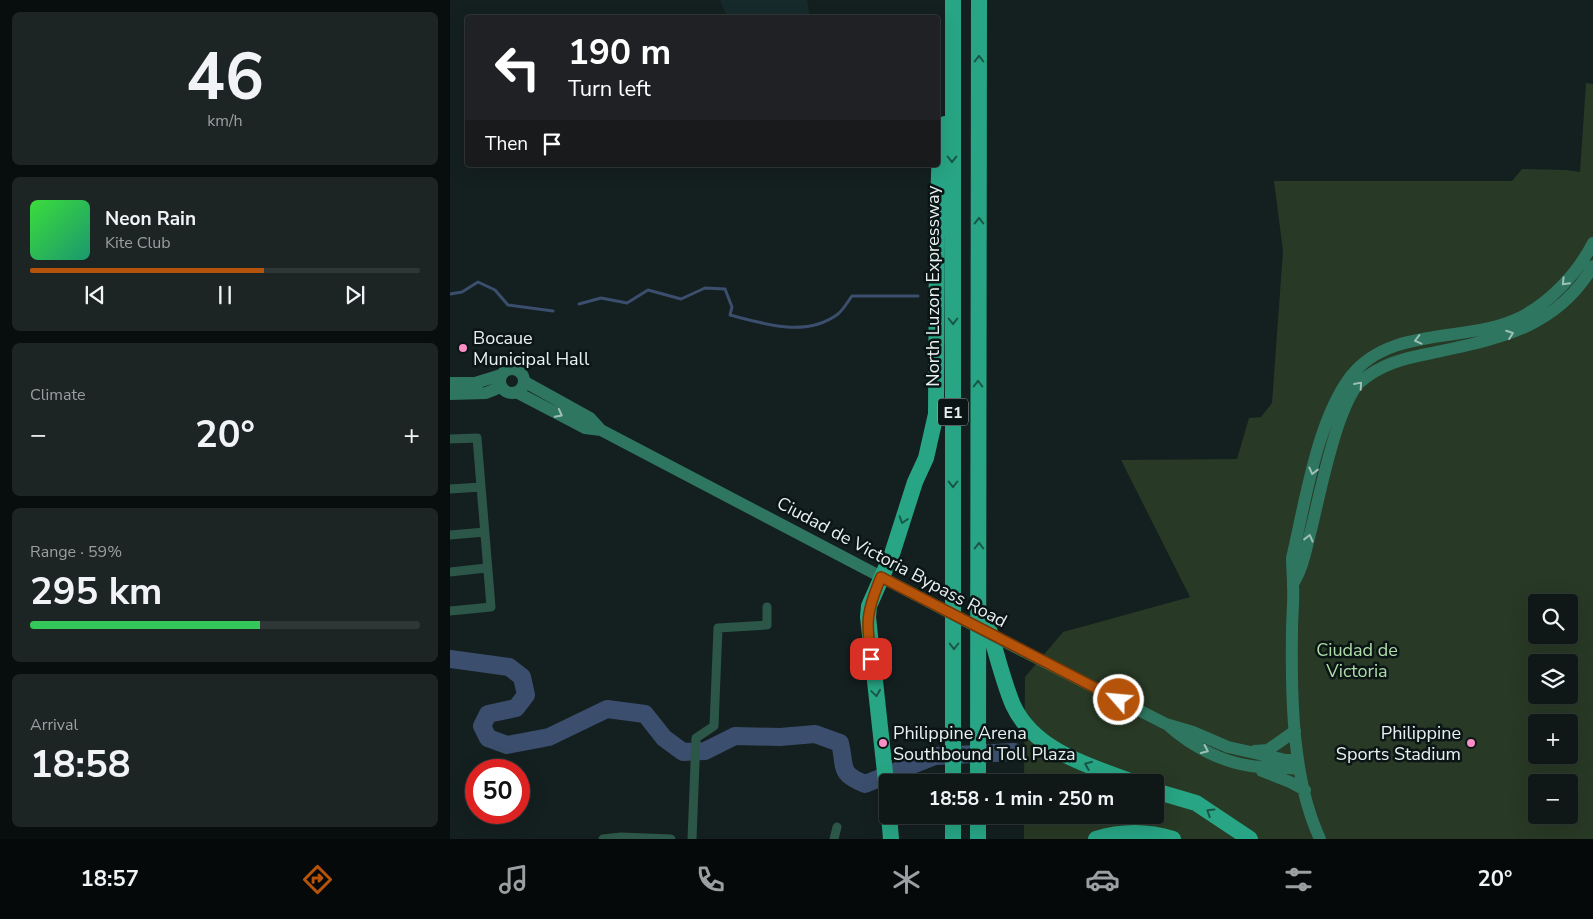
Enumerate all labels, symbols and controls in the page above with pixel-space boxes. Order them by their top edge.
text: 190 m [568,29,671,76]
text: 46 [186,33,264,122]
icon: left [485,35,550,100]
one-way arrow [974,55,984,62]
text: Turn left [568,74,651,104]
text: km/h [207,110,243,132]
icon: arrive [538,130,566,158]
text: Then [485,131,528,157]
one-way arrow [947,156,957,163]
street label: North Luzon Expressway [921,185,945,387]
text: Neon Rain [105,206,196,232]
one-way arrow [974,217,984,225]
text: Kite Club [105,232,171,254]
one-way arrow [1562,277,1571,286]
icon: previous [81,281,109,309]
icon: pause [211,281,239,309]
icon: next [341,281,369,309]
one-way arrow [948,318,958,326]
place label: Bocaue Municipal Hall [473,326,590,371]
one-way arrow [1505,330,1514,340]
one-way arrow [1413,334,1422,345]
marker: Bocaue Municipal Hall [457,342,469,354]
one-way arrow [973,380,983,388]
one-way arrow [1353,382,1362,391]
text: Climate [30,384,85,406]
road number: E1 [938,398,968,426]
one-way arrow [554,408,563,418]
text: 20° [195,409,255,460]
text: − [30,416,47,454]
text: + [403,416,420,454]
one-way arrow [1309,466,1319,474]
one-way arrow [948,480,958,488]
street label: Ciudad de Victoria Bypass Road [773,491,1011,633]
one-way arrow [899,515,909,523]
one-way arrow [1303,534,1314,543]
text: Range · 59% [30,541,122,563]
one-way arrow [974,542,984,550]
text: 295 km [30,566,162,617]
map controls [1528,594,1578,824]
button: search [1528,594,1578,644]
pin [850,638,892,680]
park label: Ciudad de Victoria [1316,638,1398,683]
one-way arrow [949,643,959,651]
icon: arrive [857,645,885,673]
button: layers [1528,654,1578,704]
position arrow [1092,673,1144,725]
one-way arrow [870,689,881,697]
text: Arrival [30,714,78,736]
button: + [1528,714,1578,764]
place label: Philippine Arena Southbound Toll Plaza [893,721,1075,766]
place label: Philippine Sports Stadium [1336,721,1461,766]
marker: Philippine Arena Southbound Toll Plaza [877,737,889,749]
marker: Philippine Sports Stadium [1465,737,1477,749]
text: 18:58 [30,739,131,790]
one-way arrow [1200,744,1209,755]
speed limit sign: 50 [465,759,530,824]
one-way arrow [1084,760,1093,771]
button: − [1528,774,1578,824]
text: 18:58 · 1 min · 250 m [929,786,1114,812]
one-way arrow [1206,809,1215,818]
icon: directions [300,862,335,897]
icon: music [496,862,531,897]
icon: phone [693,862,728,897]
icon: climate [889,862,924,897]
icon: car [1085,862,1120,897]
icon: filters [1281,862,1316,897]
text: 18:57 [81,864,139,894]
text: 20° [1478,864,1512,894]

